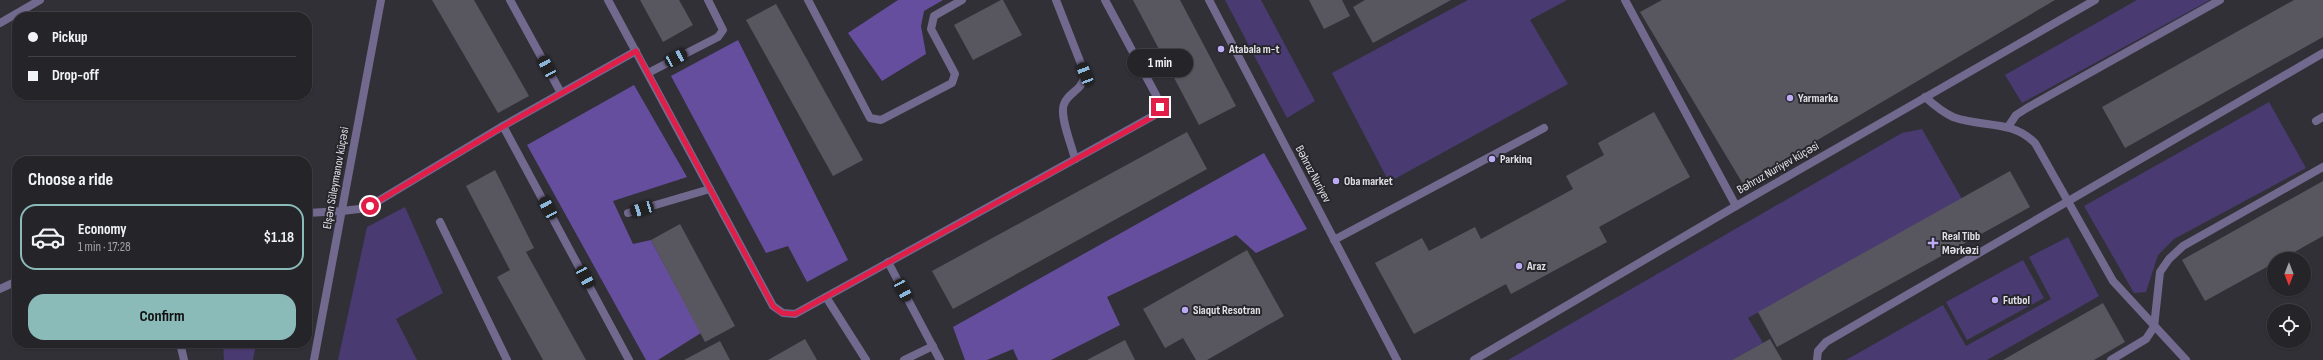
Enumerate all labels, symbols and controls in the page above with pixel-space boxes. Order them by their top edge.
text: Pickup [52,28,88,47]
place label: Atabala m-t [1228,42,1279,57]
marker: Atabala m-t [1216,44,1226,54]
car [663,47,689,69]
callout: 1 min [1127,49,1193,77]
car [536,54,558,80]
text: 1 min [1148,55,1172,71]
car [1075,61,1095,87]
text: Drop-off [52,66,99,85]
place label: Yarmarka [1798,91,1838,106]
marker: Yarmarka [1785,93,1795,103]
route end [1151,98,1169,116]
street label: Elşən Süleymanov küçəsi [320,126,352,230]
street label: Bəhruz Nuriyev küçəsi [1734,138,1822,198]
street label: Bəhruz Nuriyev [1292,143,1334,205]
place label: Parkinq [1500,152,1532,167]
marker: Parkinq [1487,154,1497,164]
text: Choose a ride [28,169,113,190]
place label: Oba market [1344,174,1393,189]
marker: Oba market [1331,176,1341,186]
car [537,195,559,221]
route start [361,197,379,215]
car [629,200,655,218]
icon: car [30,219,66,255]
text: Economy [78,220,127,239]
text: $1.18 [264,228,294,247]
place label: Real Tibb Mərkəzi [1942,229,1980,258]
marker: Real Tibb Mərkəzi [1927,237,1939,249]
text: 1 min · 17:28 [78,239,131,255]
north arrow [2267,252,2311,296]
map controls [2267,252,2311,348]
place label: Araz [1526,259,1546,274]
marker: Araz [1514,261,1524,271]
car [574,264,596,290]
car [892,277,914,303]
place label: Futbol [2003,293,2030,308]
button: Confirm [28,294,296,340]
marker: Futbol [1990,295,2000,305]
place label: Siaqut Resotran [1193,303,1261,318]
button: locate [2267,304,2311,348]
marker: Siaqut Resotran [1180,305,1190,315]

